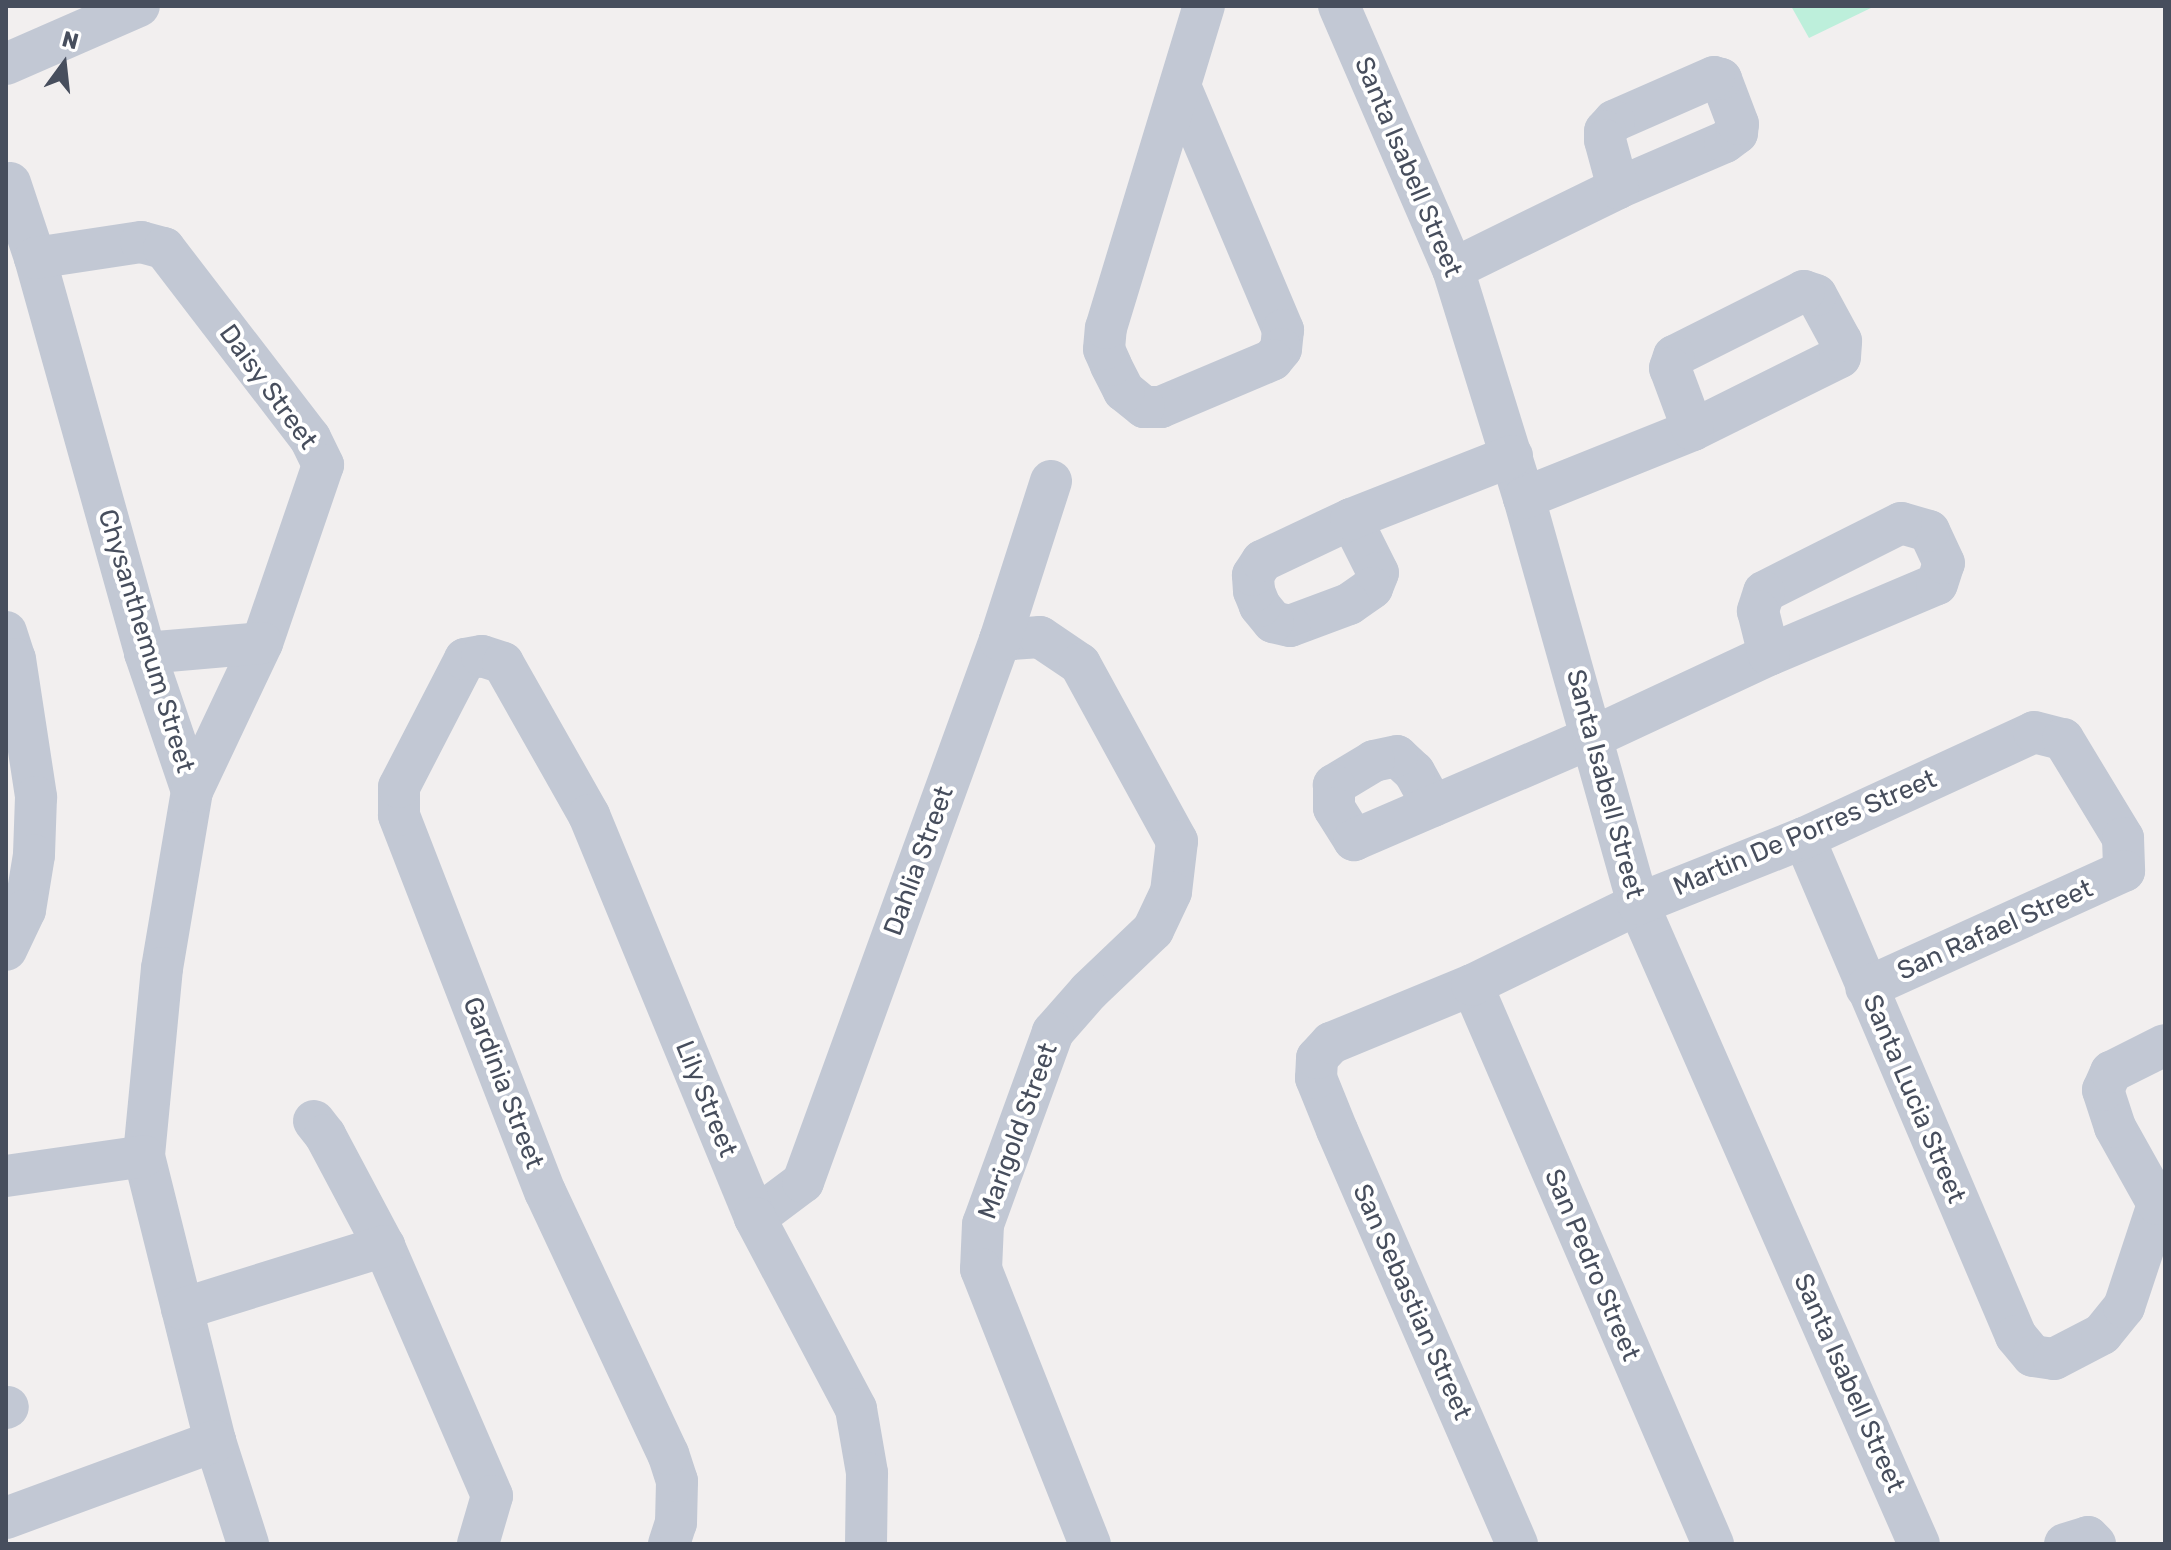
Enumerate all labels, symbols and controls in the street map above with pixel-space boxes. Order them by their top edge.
north arrow [24,24,104,104]
text: N [59,25,81,55]
street label: Santa Isabell Street [1348,52,1468,282]
street label: Daisy Street [212,318,324,456]
street label: Chysanthemum Street [91,506,201,776]
street label: Santa Isabell Street [1559,666,1651,902]
street label: Martin De Porres Street [1669,763,1941,903]
street label: Dahlia Street [878,782,960,940]
street label: San Rafael Street [1893,873,2097,987]
street label: Santa Lucia Street [1856,990,1972,1208]
street label: Gardinia Street [456,993,550,1173]
street label: Lily Street [668,1036,744,1162]
street label: Marigold Street [972,1039,1064,1223]
street label: San Pedro Street [1538,1164,1646,1366]
street label: San Sebastian Street [1346,1179,1478,1425]
street label: Santa Isabell Street [1787,1269,1911,1497]

